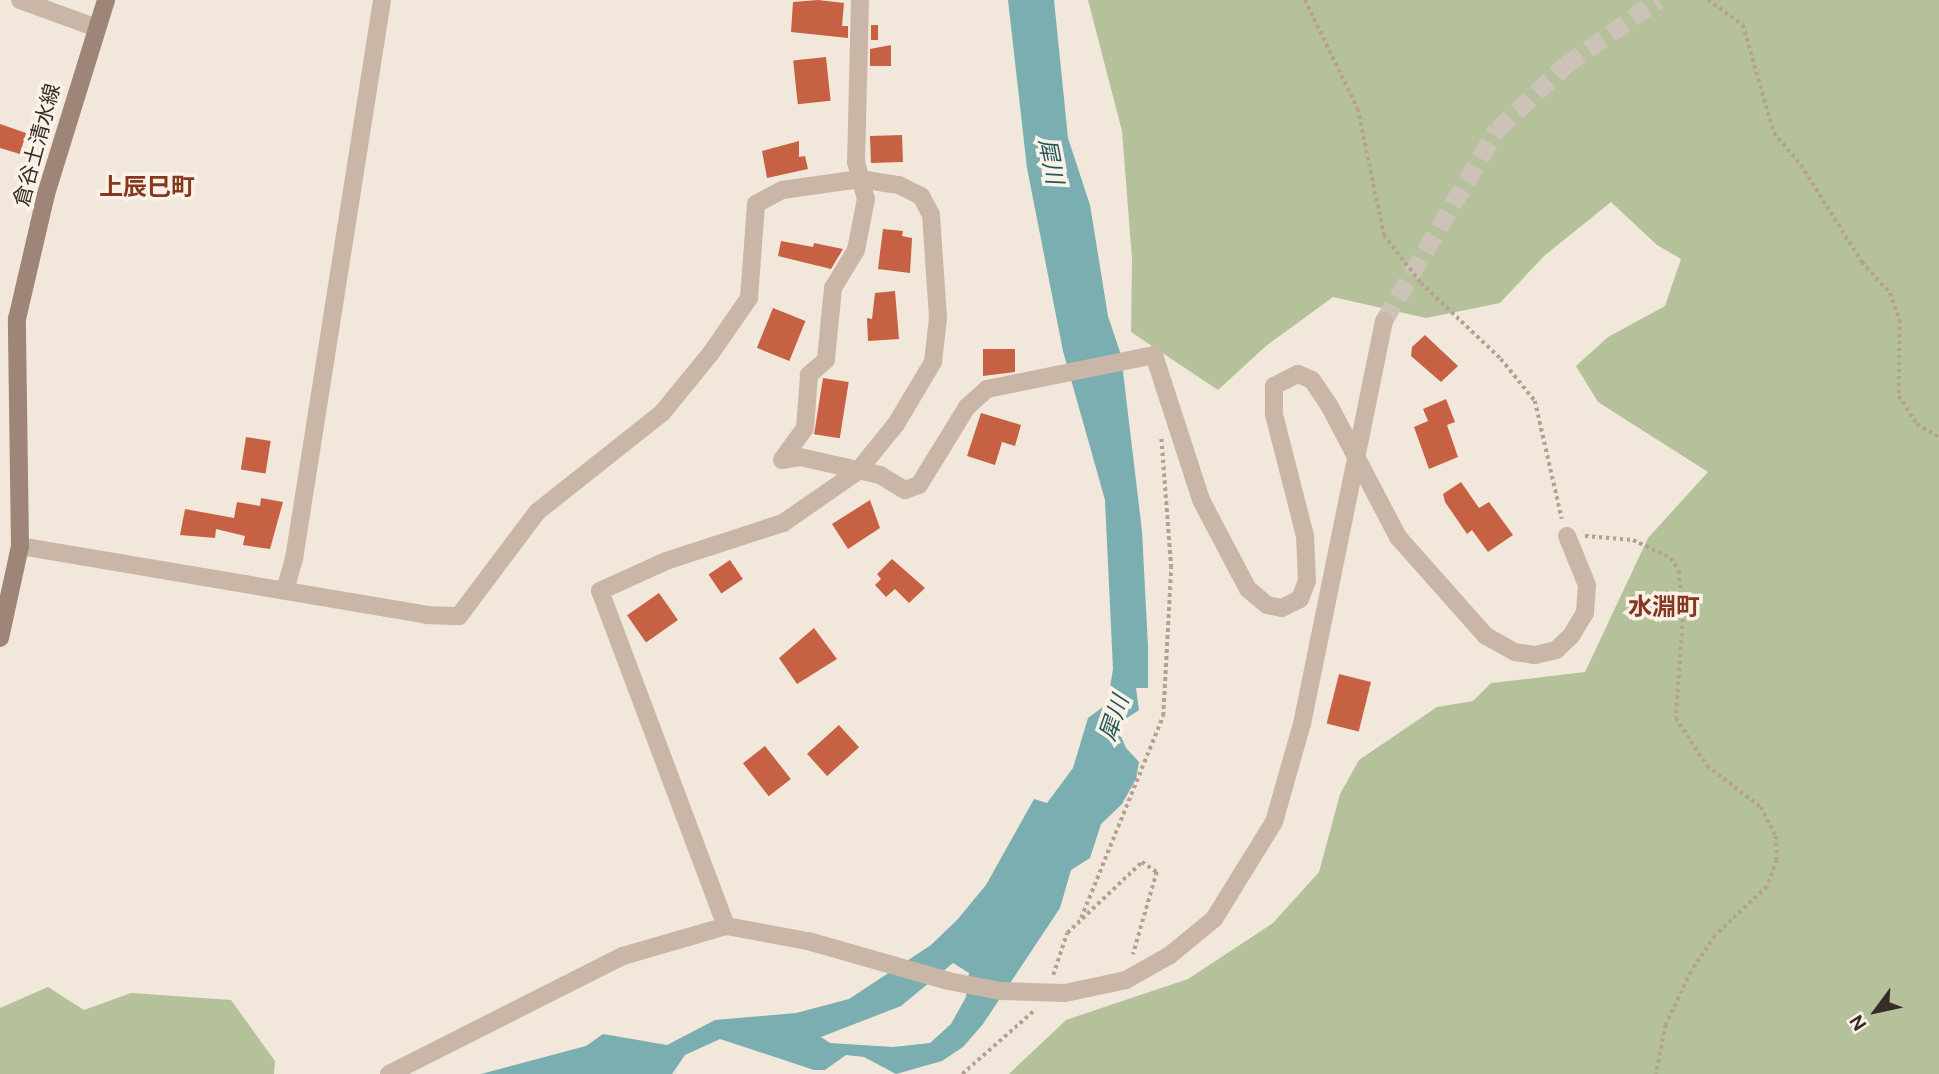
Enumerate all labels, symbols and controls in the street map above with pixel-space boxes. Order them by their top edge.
street label: 倉谷土清水線 [9,81,65,209]
water label: 犀川 [1033,136,1069,186]
district label: 上辰巳町 [99,173,195,201]
district label: 水淵町 [1628,593,1700,621]
water label: 犀川 [1093,692,1135,744]
north arrow [1841,976,1911,1046]
text: N [1844,1010,1872,1035]

